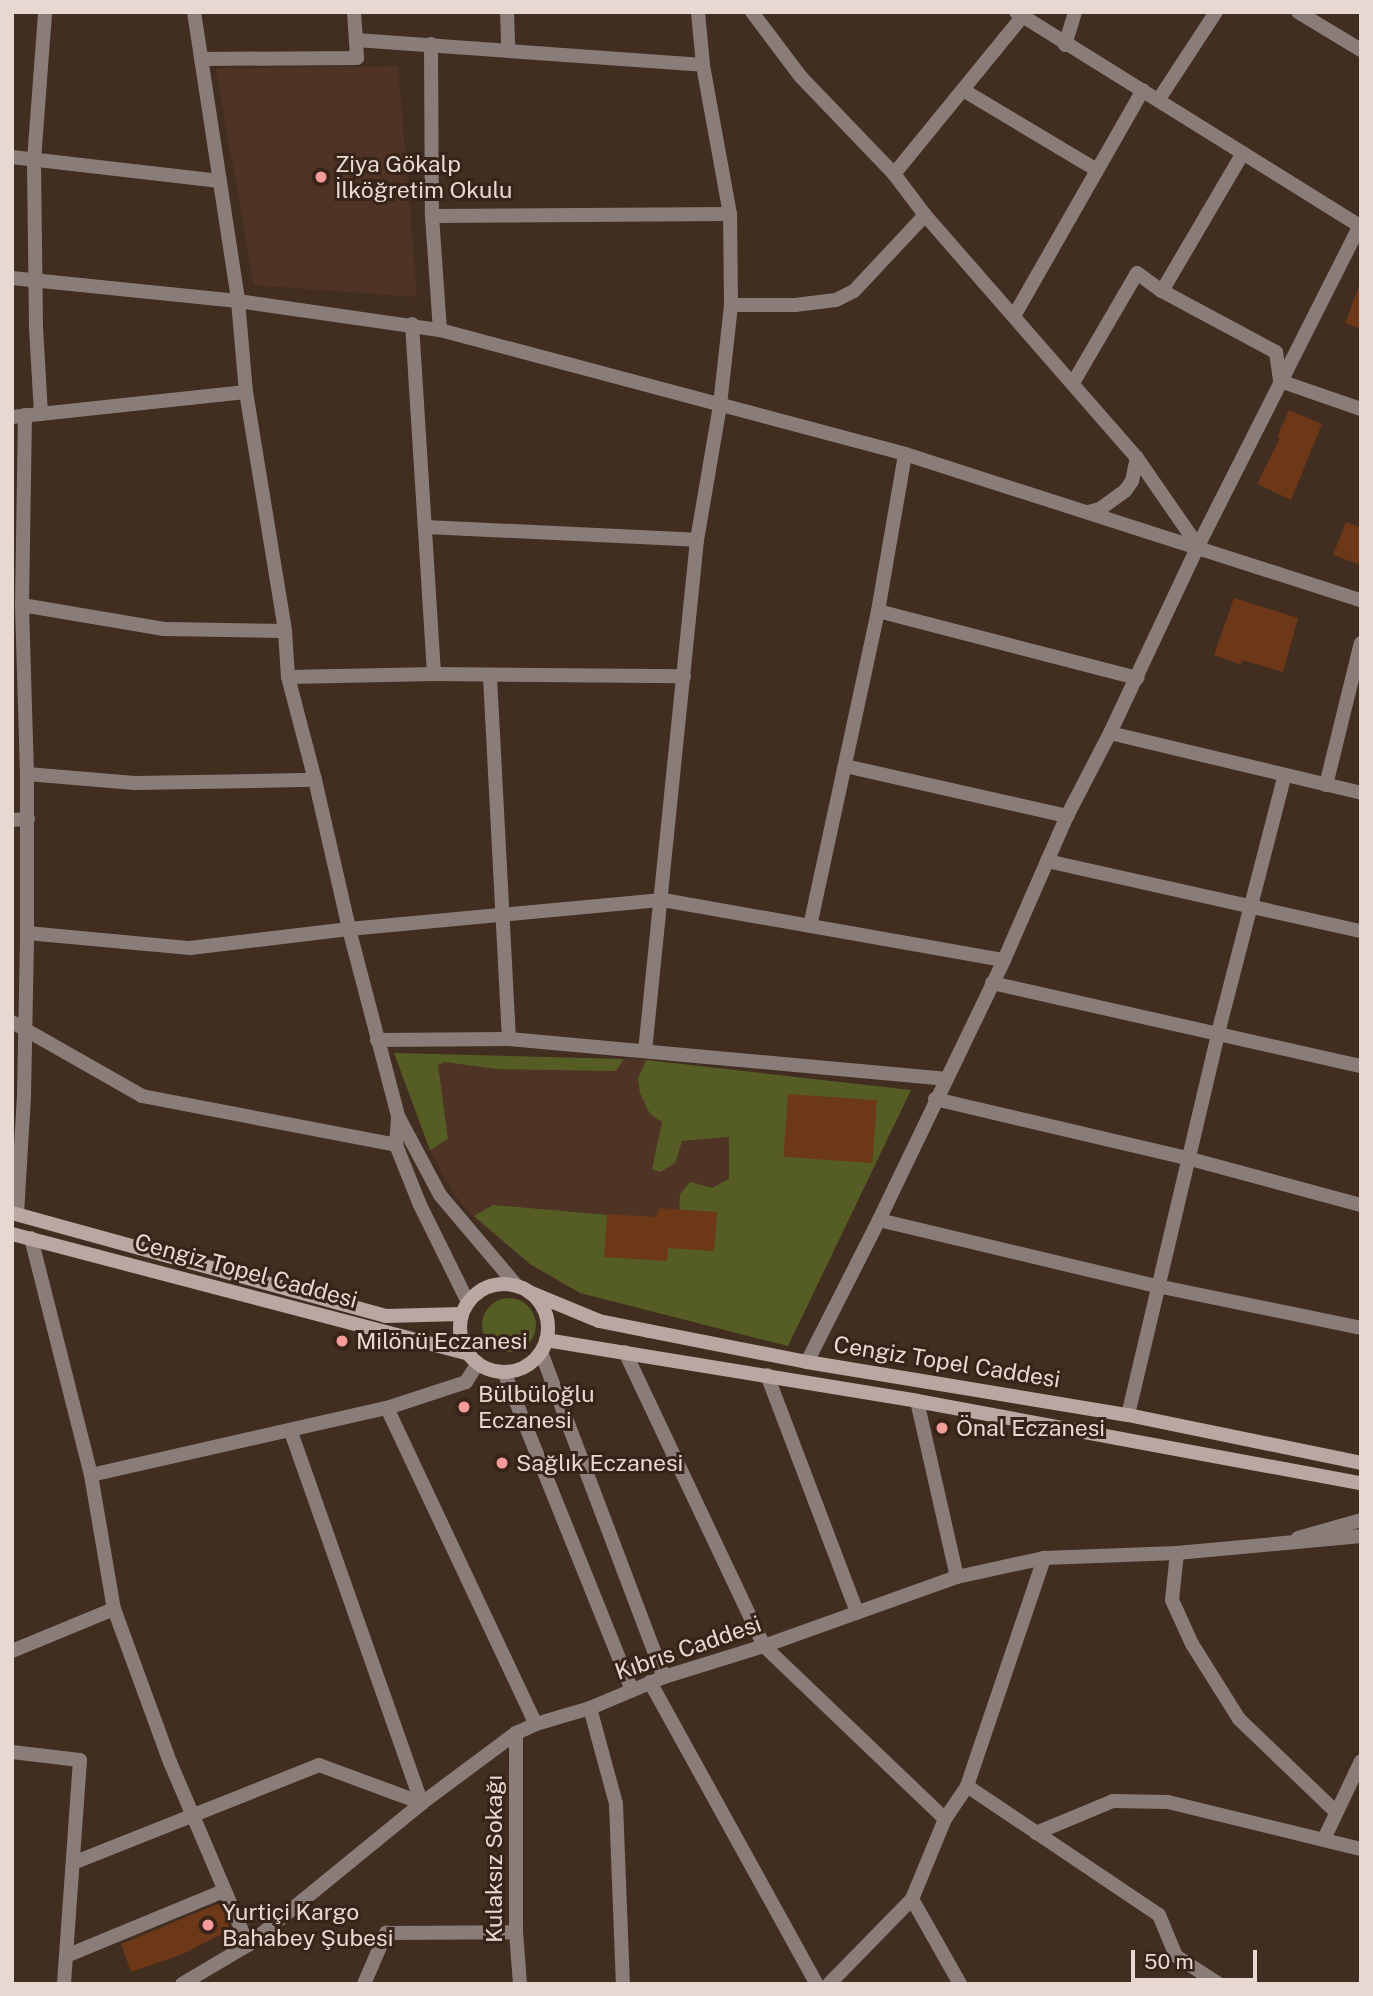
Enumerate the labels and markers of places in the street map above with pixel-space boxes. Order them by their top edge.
place label: Ziya Gökalp İlköğretim Okulu [335,150,512,204]
marker: Ziya Gökalp İlköğretim Okulu [313,169,329,185]
place label: Milönü Eczanesi [356,1327,528,1355]
marker: Milönü Eczanesi [334,1333,350,1349]
place label: Bülbüloğlu Eczanesi [478,1380,595,1434]
marker: Bülbüloğlu Eczanesi [456,1399,472,1415]
place label: Önal Eczanesi [956,1414,1105,1442]
marker: Önal Eczanesi [934,1420,950,1436]
place label: Sağlık Eczanesi [516,1449,683,1477]
marker: Sağlık Eczanesi [494,1455,510,1471]
place label: Yurtiçi Kargo Bahabey Şubesi [222,1898,393,1952]
marker: Yurtiçi Kargo Bahabey Şubesi [200,1917,216,1933]

